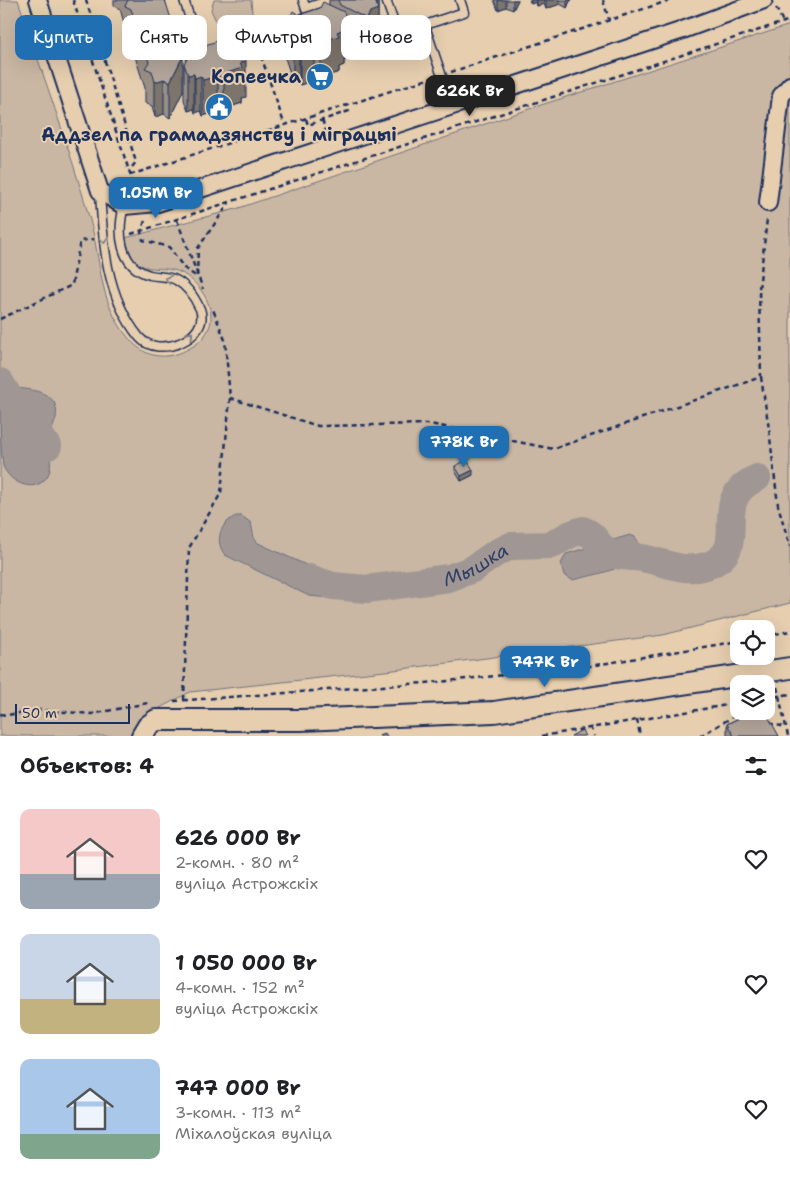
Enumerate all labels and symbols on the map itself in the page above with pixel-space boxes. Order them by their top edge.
supermarket icon: Копеечка [305,62,335,92]
place label: Копеечка [211,65,302,89]
pin: 626K Br [424,74,516,117]
public building icon: Аддзел па грамадзянству і міграцыі [204,92,234,122]
place label: Аддзел па грамадзянству і міграцыі [41,123,397,147]
pin: 1.05M Br [104,176,208,219]
one-way arrow [98,236,108,244]
one-way arrow [164,274,173,285]
one-way arrow [184,332,193,341]
pin: 778K Br [418,426,510,468]
water label: Мышка [439,537,512,592]
pin: 747K Br [499,646,591,688]
scale bar [15,701,130,724]

